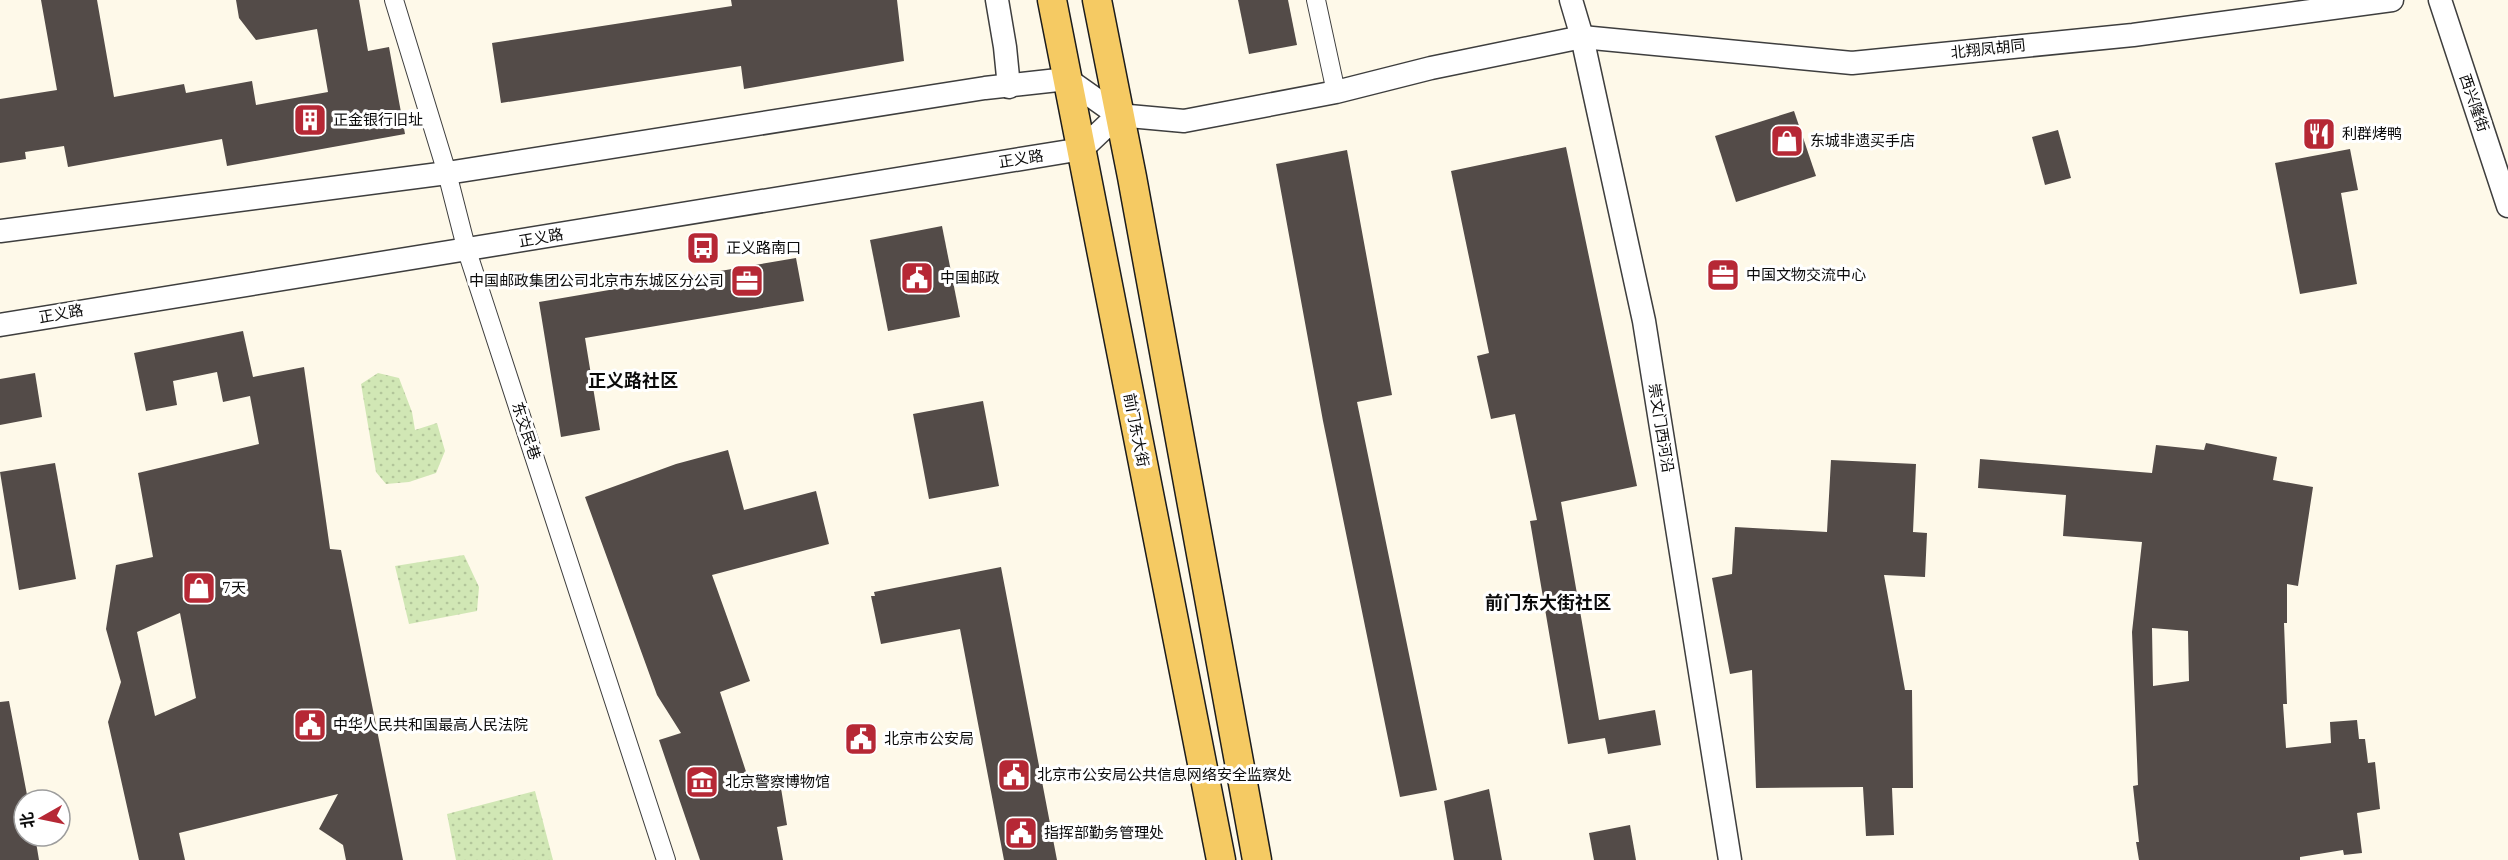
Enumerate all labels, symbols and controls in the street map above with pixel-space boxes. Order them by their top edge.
street label: 北翔凤胡同 [1950,35,2026,62]
street label: 西兴隆街 [2456,71,2493,134]
building icon: 正金银行旧址 [292,102,328,138]
place label: 正金银行旧址 [333,110,423,129]
restaurant icon: 利群烤鸭 [2301,116,2337,152]
shop icon: 东城非遗买手店 [1769,123,1805,159]
place label: 利群烤鸭 [2342,124,2402,143]
place label: 东城非遗买手店 [1810,131,1915,150]
street label: 正义路 [997,146,1045,171]
street label: 正义路 [517,224,565,251]
bus stop icon: 正义路南口 [685,230,721,266]
place label: 正义路南口 [726,238,801,257]
office icon: 中国文物交流中心 [1705,257,1741,293]
public building icon: 中国邮政 [899,260,935,296]
office icon: 中国邮政集团公司北京市东城区分公司 [729,263,765,299]
place label: 中国文物交流中心 [1746,265,1866,284]
place label: 中国邮政 [940,268,1000,287]
place label: 中国邮政集团公司北京市东城区分公司 [469,271,724,290]
street label: 正义路 [37,300,85,327]
district label: 正义路社区 [588,369,678,392]
street label: 崇文门西河沿 [1645,382,1678,474]
street label: 前门东大街 [1120,391,1153,469]
street label: 东交民巷 [508,399,545,462]
shop icon: 7天 [181,570,217,606]
place label: 7天 [222,578,246,597]
district label: 前门东大街社区 [1485,591,1611,614]
public building icon: 中华人民共和国最高人民法院 [292,707,328,743]
place label: 中华人民共和国最高人民法院 [333,715,528,734]
public building icon: 北京市公安局 [843,721,879,757]
place label: 北京市公安局 [884,729,974,748]
public building icon: 北京市公安局公共信息网络安全监察处 [996,757,1032,793]
museum icon: 北京警察博物馆 [684,764,720,800]
place label: 北京市公安局公共信息网络安全监察处 [1037,765,1292,784]
place label: 北京警察博物馆 [725,772,830,791]
north arrow [12,788,72,848]
text: 北 [16,811,38,830]
public building icon: 指挥部勤务管理处 [1003,815,1039,851]
place label: 指挥部勤务管理处 [1044,823,1164,842]

